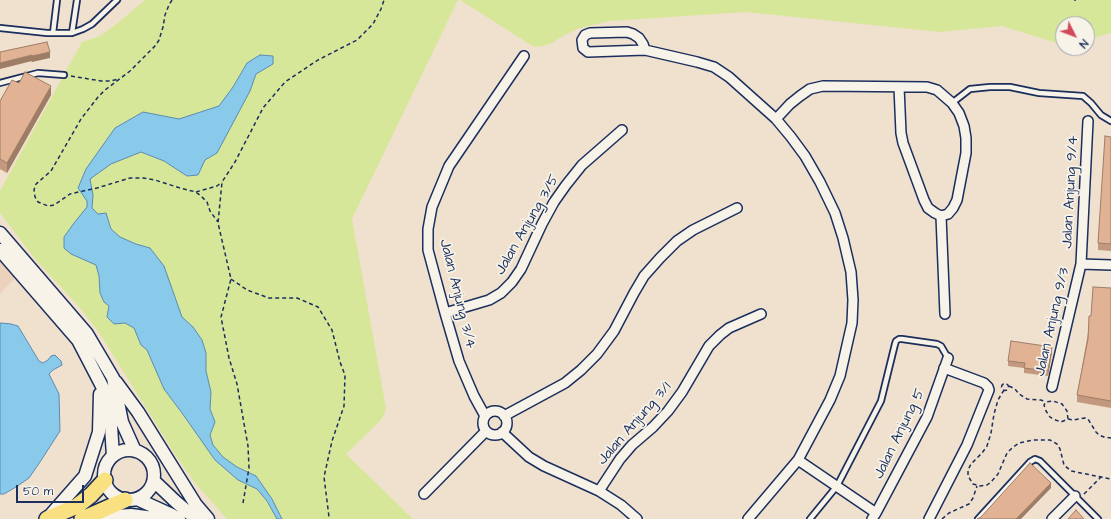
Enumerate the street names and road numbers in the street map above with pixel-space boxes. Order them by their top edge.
street label: Jalan Anjung 9/4 [1059,135,1083,249]
street label: Jalan Anjung 3/5 [492,172,564,278]
street label: Jalan Anjung 3/4 [435,237,479,351]
street label: Jalan Anjung 9/3 [1032,266,1074,378]
street label: Jalan Anjung 3/1 [594,379,676,469]
street label: Jalan Anjung 5 [870,386,930,482]

